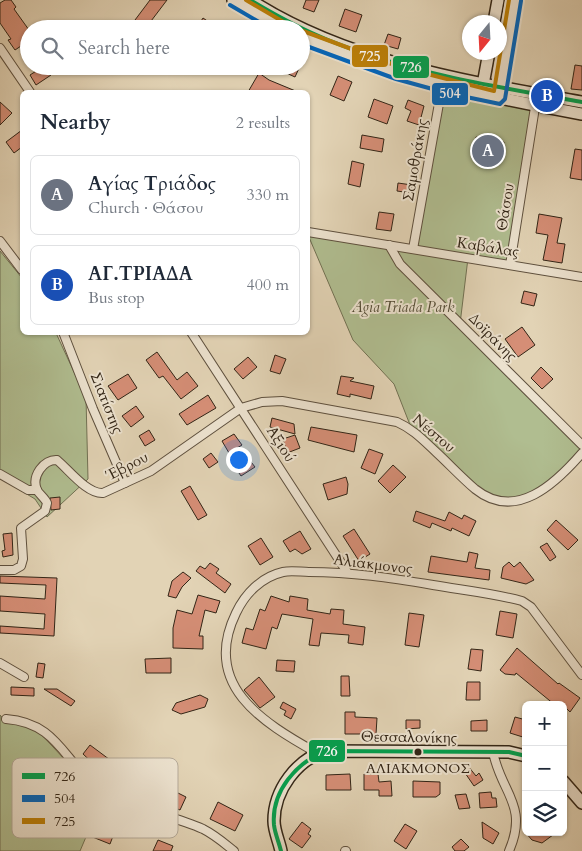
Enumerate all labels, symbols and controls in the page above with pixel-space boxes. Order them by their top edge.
north arrow [462,15,507,60]
search box [20,20,310,75]
icon: search [38,34,66,62]
text: Search here [78,35,170,61]
line badge: 725 [351,44,389,68]
text: 725 [359,47,381,66]
line badge: 726 [392,55,430,79]
text: 726 [400,58,422,77]
pin: B [531,77,563,115]
line badge: 504 [431,82,469,106]
text: 504 [439,84,461,103]
text: Nearby [40,108,111,137]
text: 2 results [236,112,290,134]
street label: Σαμοθράκης [398,116,432,203]
pin: A [472,132,504,170]
text: Αγίας Τριάδος [88,171,216,197]
street label: Θάσου [491,182,519,232]
text: A [51,184,63,206]
text: 330 m [247,184,289,206]
text: Church · Θάσου [88,197,203,219]
street label: Καβάλας [456,232,521,262]
text: ΑΓ.ΤΡΙΑΔΑ [88,261,193,287]
text: B [51,274,63,296]
text: 400 m [247,274,289,296]
text: Bus stop [88,287,145,309]
park label: Agia Triada Park [351,297,455,317]
street label: Δοϊράνης [464,308,522,366]
street label: Σιατίστης [86,369,129,437]
street label: Νέστου [408,409,460,457]
street label: Αξιού [262,422,300,466]
street label: Έβρου [102,447,152,486]
your location [226,447,252,473]
street label: Αλιάκμονος [332,549,414,579]
map controls [522,701,567,836]
button: + [522,701,567,746]
street label: Θεσσαλονίκης [361,726,458,748]
line badge: 726 [308,739,346,763]
text: 726 [316,742,338,761]
button: − [522,746,567,791]
marker: ΑΛΙΑΚΜΟΝΟΣ [413,747,423,757]
legend [12,758,178,838]
place label: ΑΛΙΑΚΜΟΝΟΣ [366,759,470,778]
text: 726 [54,767,76,786]
text: 504 [54,789,76,808]
button: layers [522,791,567,836]
text: 725 [54,812,76,831]

